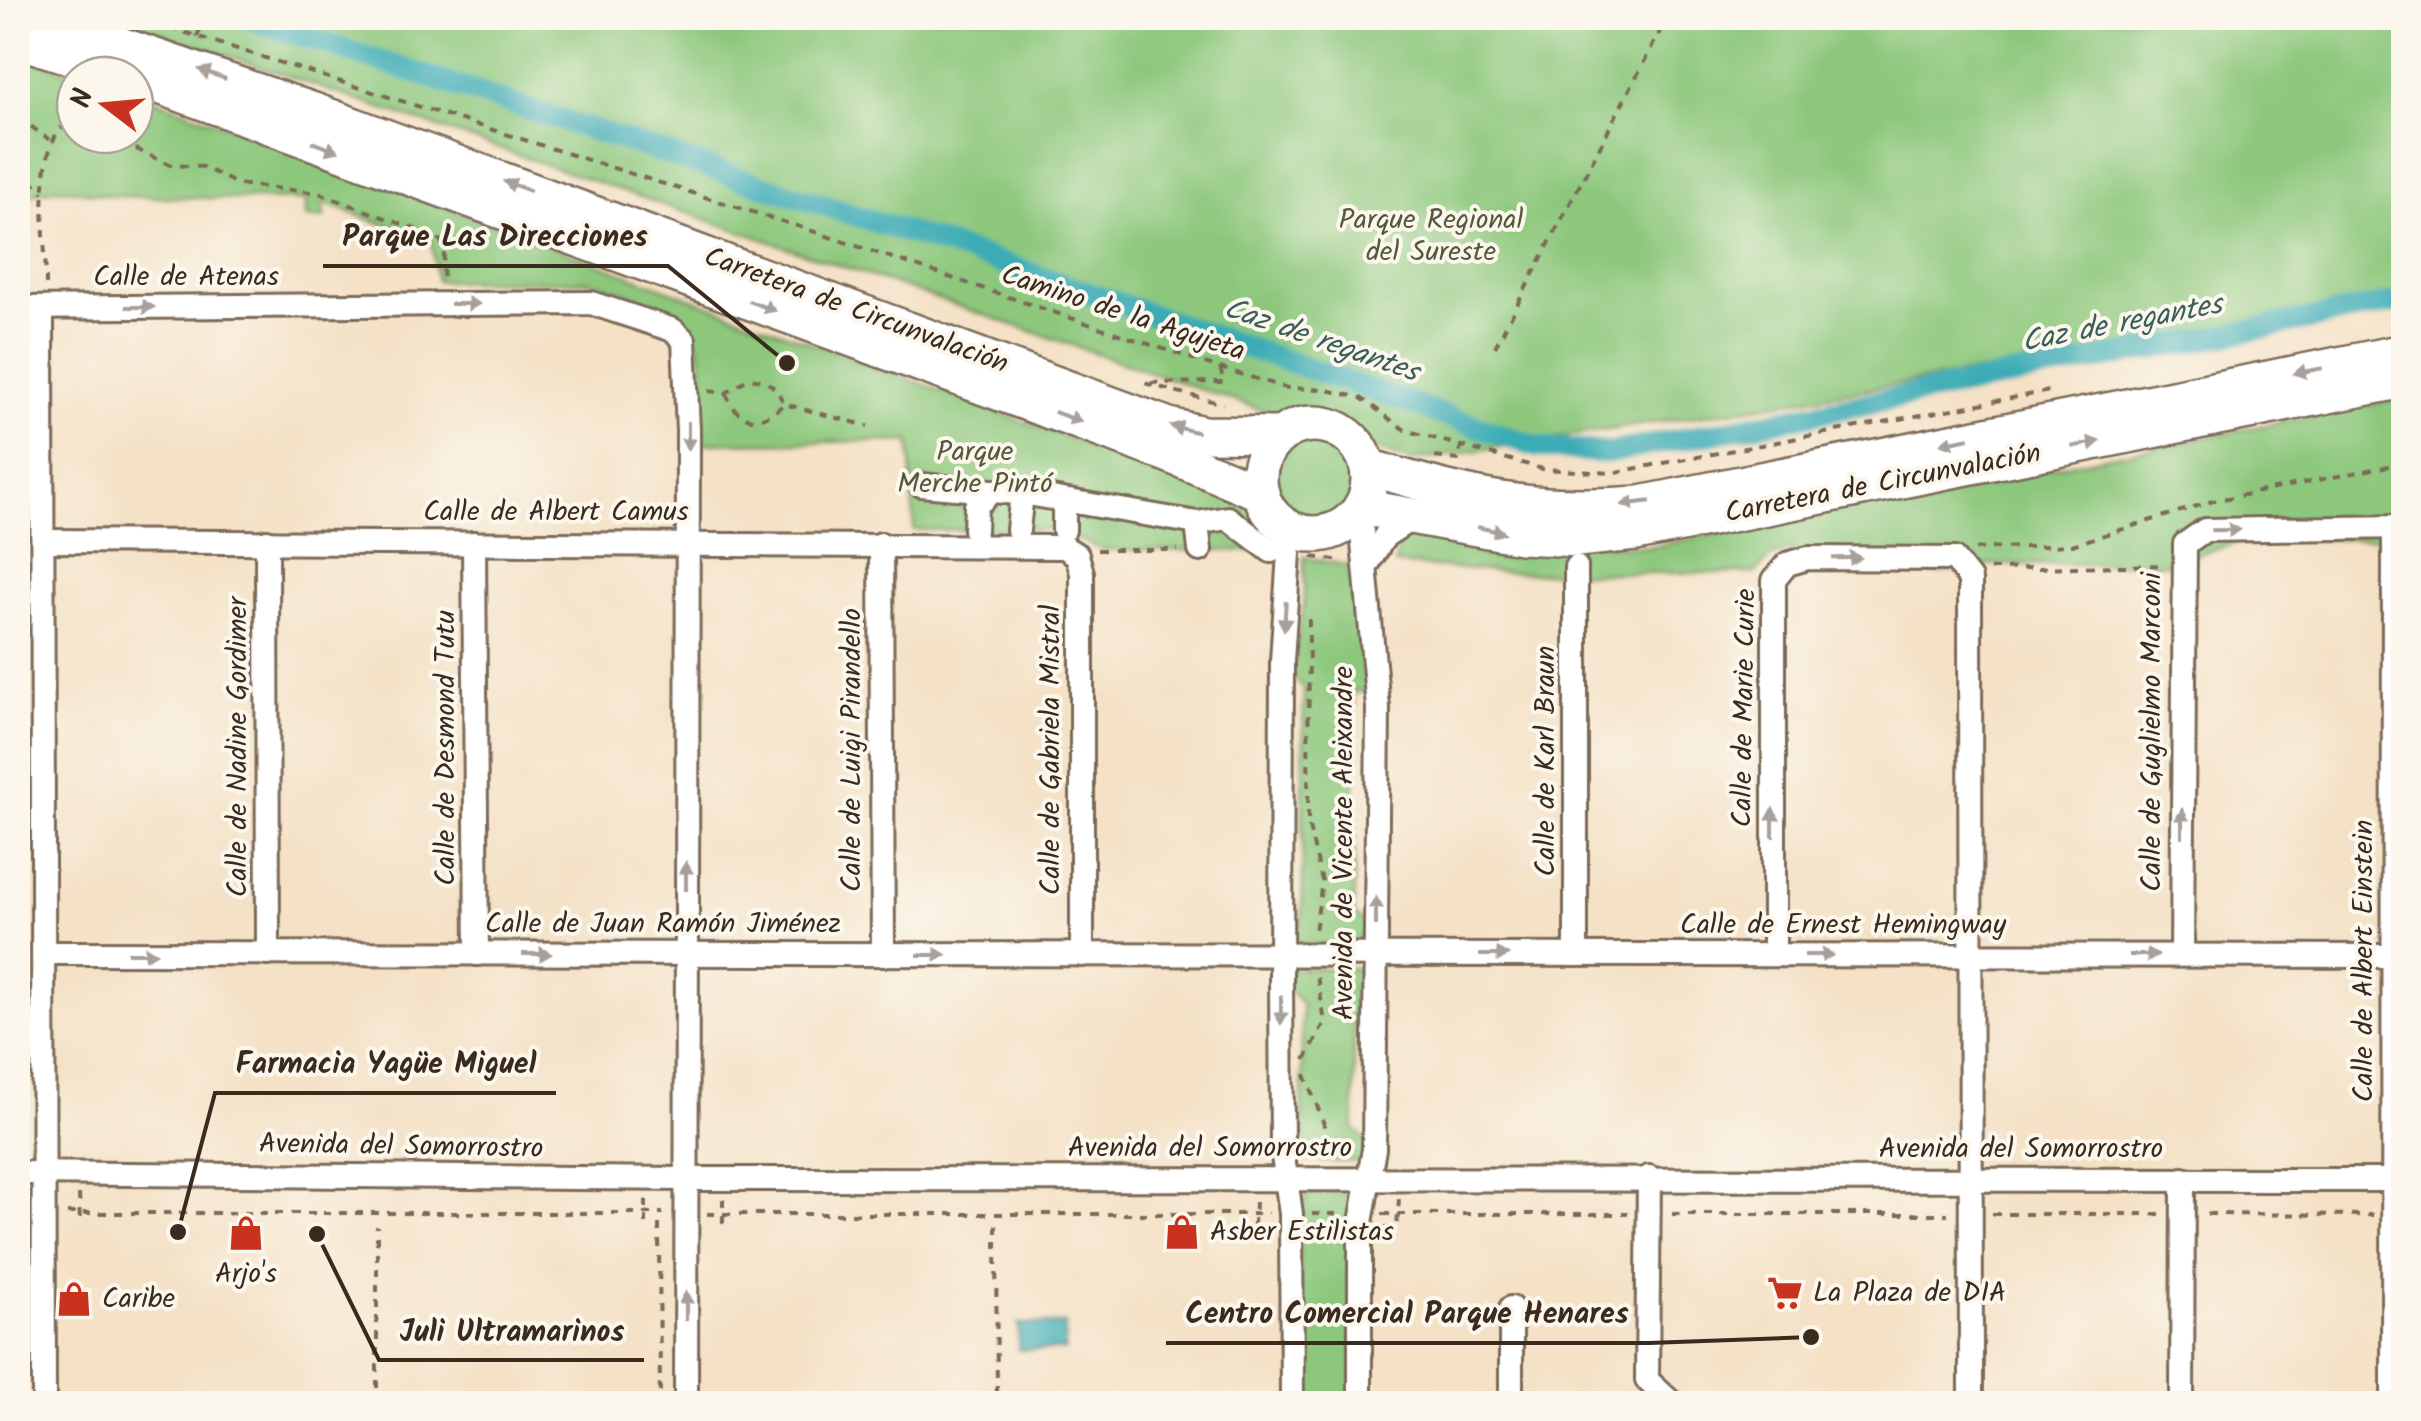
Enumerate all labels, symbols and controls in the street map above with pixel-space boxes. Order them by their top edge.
north arrow [55,55,155,155]
one-way arrow [196,66,226,81]
text: N [59,84,108,113]
one-way arrow [311,140,341,155]
one-way arrow [501,178,531,193]
park label: Parque Regional del Sureste [1339,198,1523,275]
callout: Parque Las Direcciones [323,206,668,266]
text: Parque Las Direcciones [342,214,648,262]
street label: Carretera de Circunvalación [697,235,1015,387]
street label: Camino de la Agujeta [995,253,1251,375]
street label: Calle de Atenas [93,255,279,300]
water label: Caz de regantes [2018,280,2230,367]
water label: Caz de regantes [1217,285,1428,398]
one-way arrow [449,296,481,312]
one-way arrow [124,299,156,315]
one-way arrow [748,299,778,314]
one-way arrow [2292,364,2323,380]
one-way arrow [1053,410,1083,425]
one-way arrow [680,421,696,453]
one-way arrow [1168,421,1199,437]
park label: Parque Merche Pintó [897,430,1054,507]
street label: Carretera de Circunvalación [1721,431,2045,537]
one-way arrow [1939,434,1970,450]
one-way arrow [2071,435,2102,451]
street label: Calle de Albert Camus [423,490,689,535]
one-way arrow [1619,495,1651,511]
one-way arrow [2210,521,2242,537]
one-way arrow [1476,523,1507,538]
one-way arrow [1831,550,1863,566]
street label: Calle de Guglielmo Marconi [2130,571,2175,892]
street label: Calle de Marie Curie [1720,588,1770,828]
street label: Calle de Nadine Gordimer [216,595,261,897]
one-way arrow [1277,600,1293,632]
street label: Calle de Gabriela Mistral [1029,605,1074,895]
street label: Calle de Luigi Pirandello [830,608,875,892]
street label: Calle de Desmond Tutu [424,610,469,886]
street label: Calle de Karl Braun [1524,646,1569,876]
street label: Avenida de Vicente Aleixandre [1322,665,1367,1020]
one-way arrow [1765,806,1781,838]
one-way arrow [2174,806,2190,838]
street label: Calle de Albert Einstein [2342,820,2387,1102]
one-way arrow [678,860,694,892]
one-way arrow [1368,895,1384,927]
street label: Calle de Juan Ramón Jiménez [485,902,841,947]
street label: Calle de Ernest Hemingway [1680,903,2007,948]
one-way arrow [127,946,159,962]
one-way arrow [522,946,554,962]
one-way arrow [917,947,949,963]
one-way arrow [1479,947,1511,963]
one-way arrow [1804,947,1836,963]
one-way arrow [2129,947,2161,963]
one-way arrow [1273,995,1289,1027]
callout: Farmacia Yagüe Miguel [215,1033,556,1093]
text: Farmacia Yagüe Miguel [236,1041,536,1089]
street label: Avenida del Somorrostro [258,1122,544,1172]
street label: Avenida del Somorrostro [1068,1126,1352,1171]
street label: Avenida del Somorrostro [1879,1127,2163,1172]
place label: Asber Estilistas [1210,1210,1394,1255]
shop icon: Asber Estilistas [1163,1213,1201,1251]
shop icon: Arjo's [227,1214,265,1252]
place label: Arjo's [215,1252,277,1297]
place label: La Plaza de DIA [1813,1271,2006,1316]
supermarket icon: La Plaza de DIA [1766,1274,1804,1312]
place label: Caribe [102,1277,176,1322]
shop icon: Caribe [55,1280,93,1318]
callout: Centro Comercial Parque Henares [1166,1283,1649,1343]
one-way arrow [678,1290,694,1322]
text: Centro Comercial Parque Henares [1185,1291,1629,1339]
callout: Juli Ultramarinos [379,1300,644,1360]
text: Juli Ultramarinos [400,1309,624,1357]

